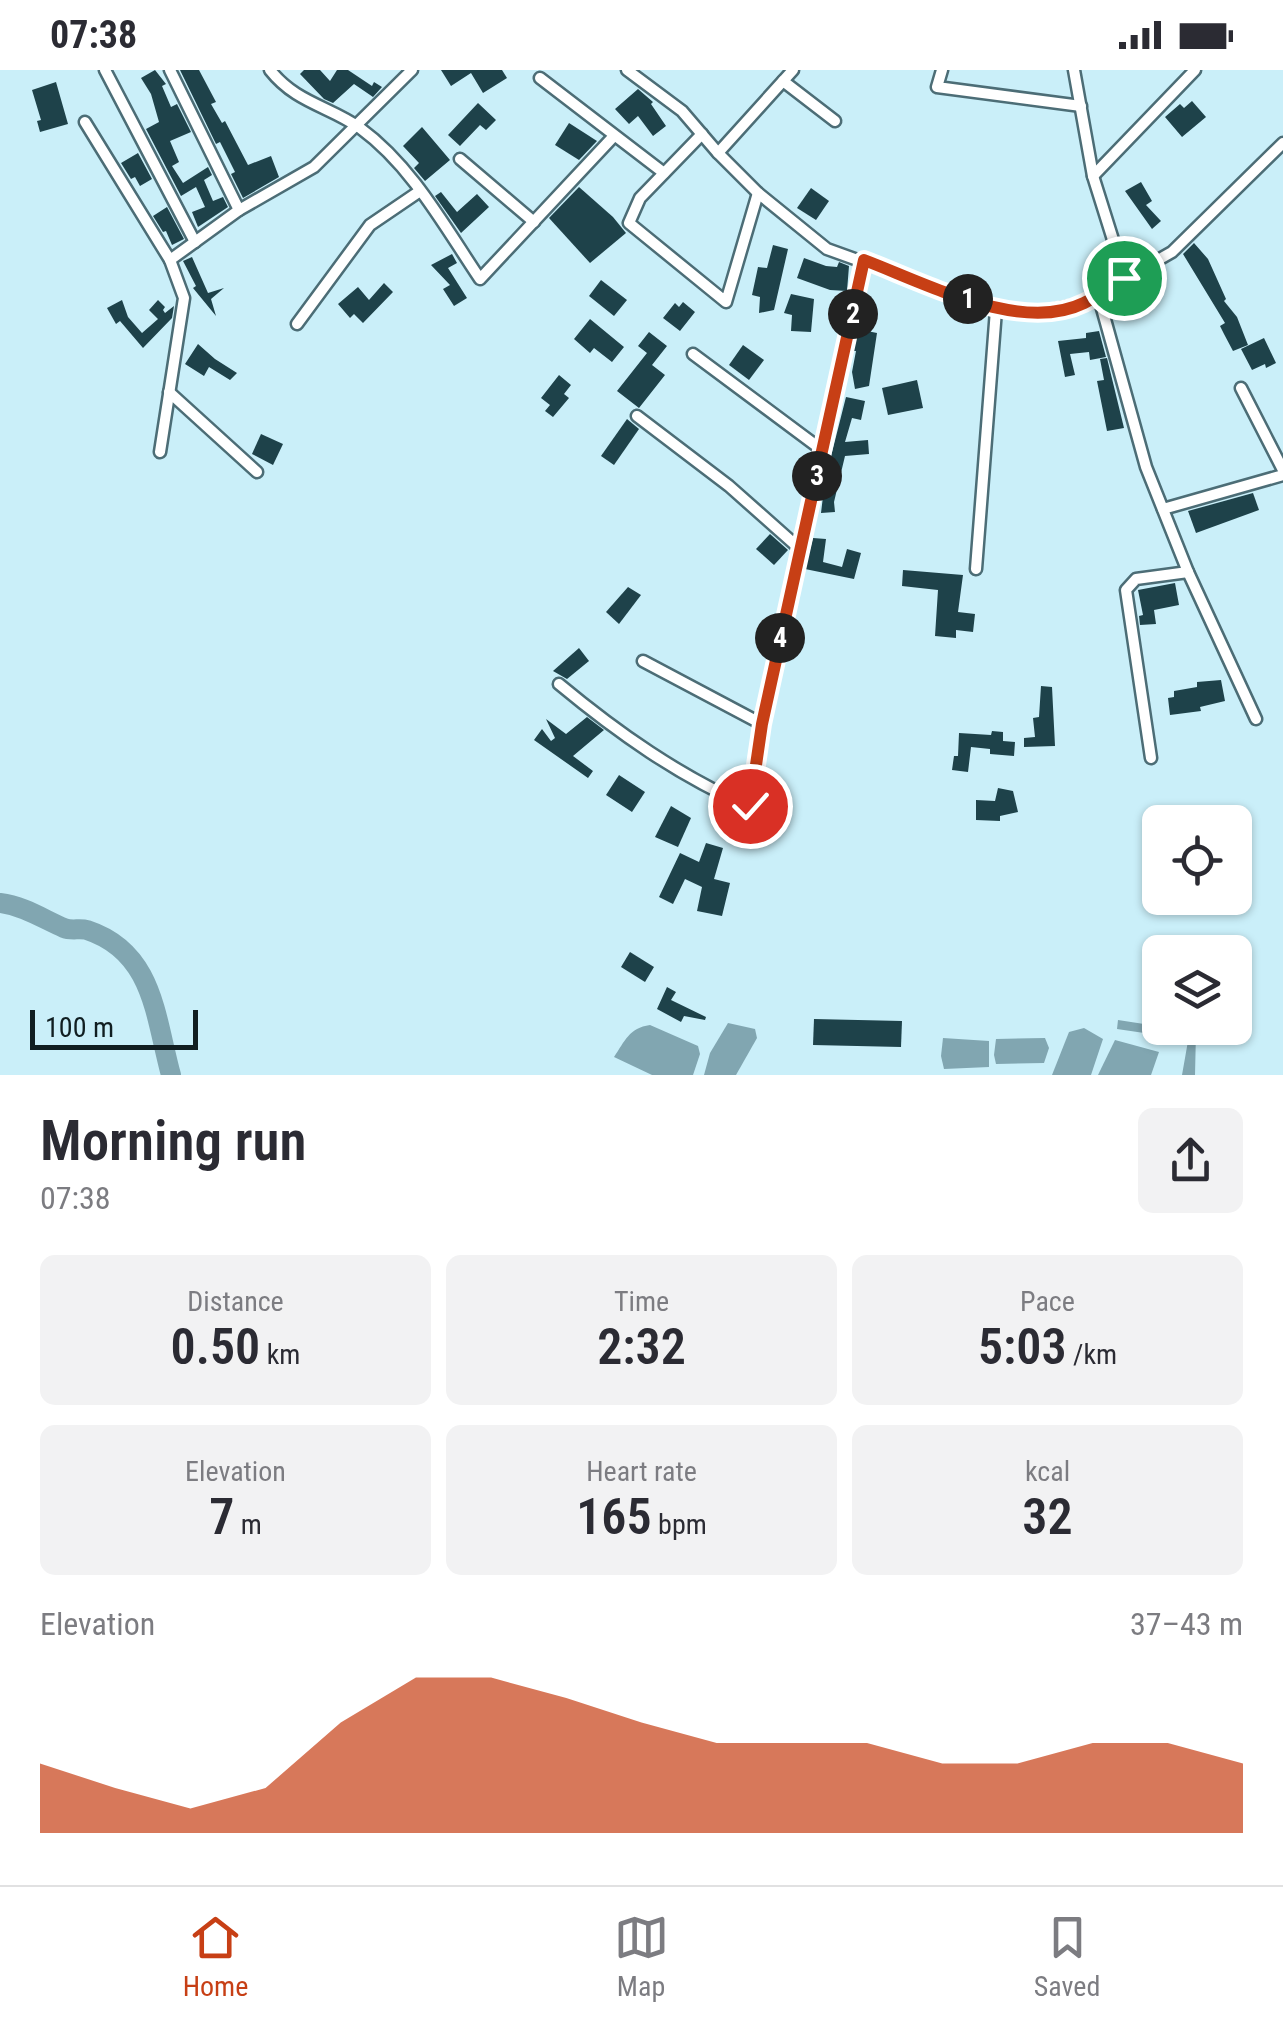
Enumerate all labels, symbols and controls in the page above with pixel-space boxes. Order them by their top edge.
text: 07:38 [50,13,137,57]
pin [1082,236,1167,321]
icon: arrive [1097,251,1152,306]
pin: 1 [943,274,993,324]
text: 1 [961,282,975,315]
pin: 2 [828,289,878,339]
text: 2 [846,297,860,330]
pin: 3 [792,451,842,501]
text: 3 [810,459,824,492]
pin: 4 [755,613,805,663]
text: 4 [773,621,787,654]
pin [708,764,793,849]
icon: check [723,779,778,834]
map controls [1142,805,1252,1045]
button: locate [1142,805,1252,915]
button: layers [1142,935,1252,1045]
scale bar [30,1005,198,1050]
text: 100 m [45,1011,114,1044]
button: share [1138,1108,1243,1213]
text: Morning run [40,1109,306,1173]
text: 07:38 [40,1179,111,1217]
text: Distance [187,1285,284,1318]
text: Time [614,1285,669,1318]
text: Pace [1020,1285,1075,1318]
text: 0.50 [171,1318,260,1376]
text: 2:32 [597,1318,686,1376]
text: 5:03 [978,1318,1067,1376]
text: km [260,1338,300,1371]
text: /km [1067,1338,1117,1371]
text: Elevation [185,1455,286,1488]
text: Heart rate [586,1455,697,1488]
text: kcal [1025,1455,1070,1488]
text: 7 [209,1488,234,1546]
text: 165 [576,1488,652,1546]
text: 32 [1022,1488,1073,1546]
text: m [234,1508,262,1541]
text: bpm [652,1508,707,1541]
text: Elevation [40,1605,155,1643]
text: 37–43 m [1130,1605,1243,1643]
tab: Home [183,1910,248,2003]
tab: Map [614,1910,669,2003]
tab: Saved [1034,1910,1100,2003]

